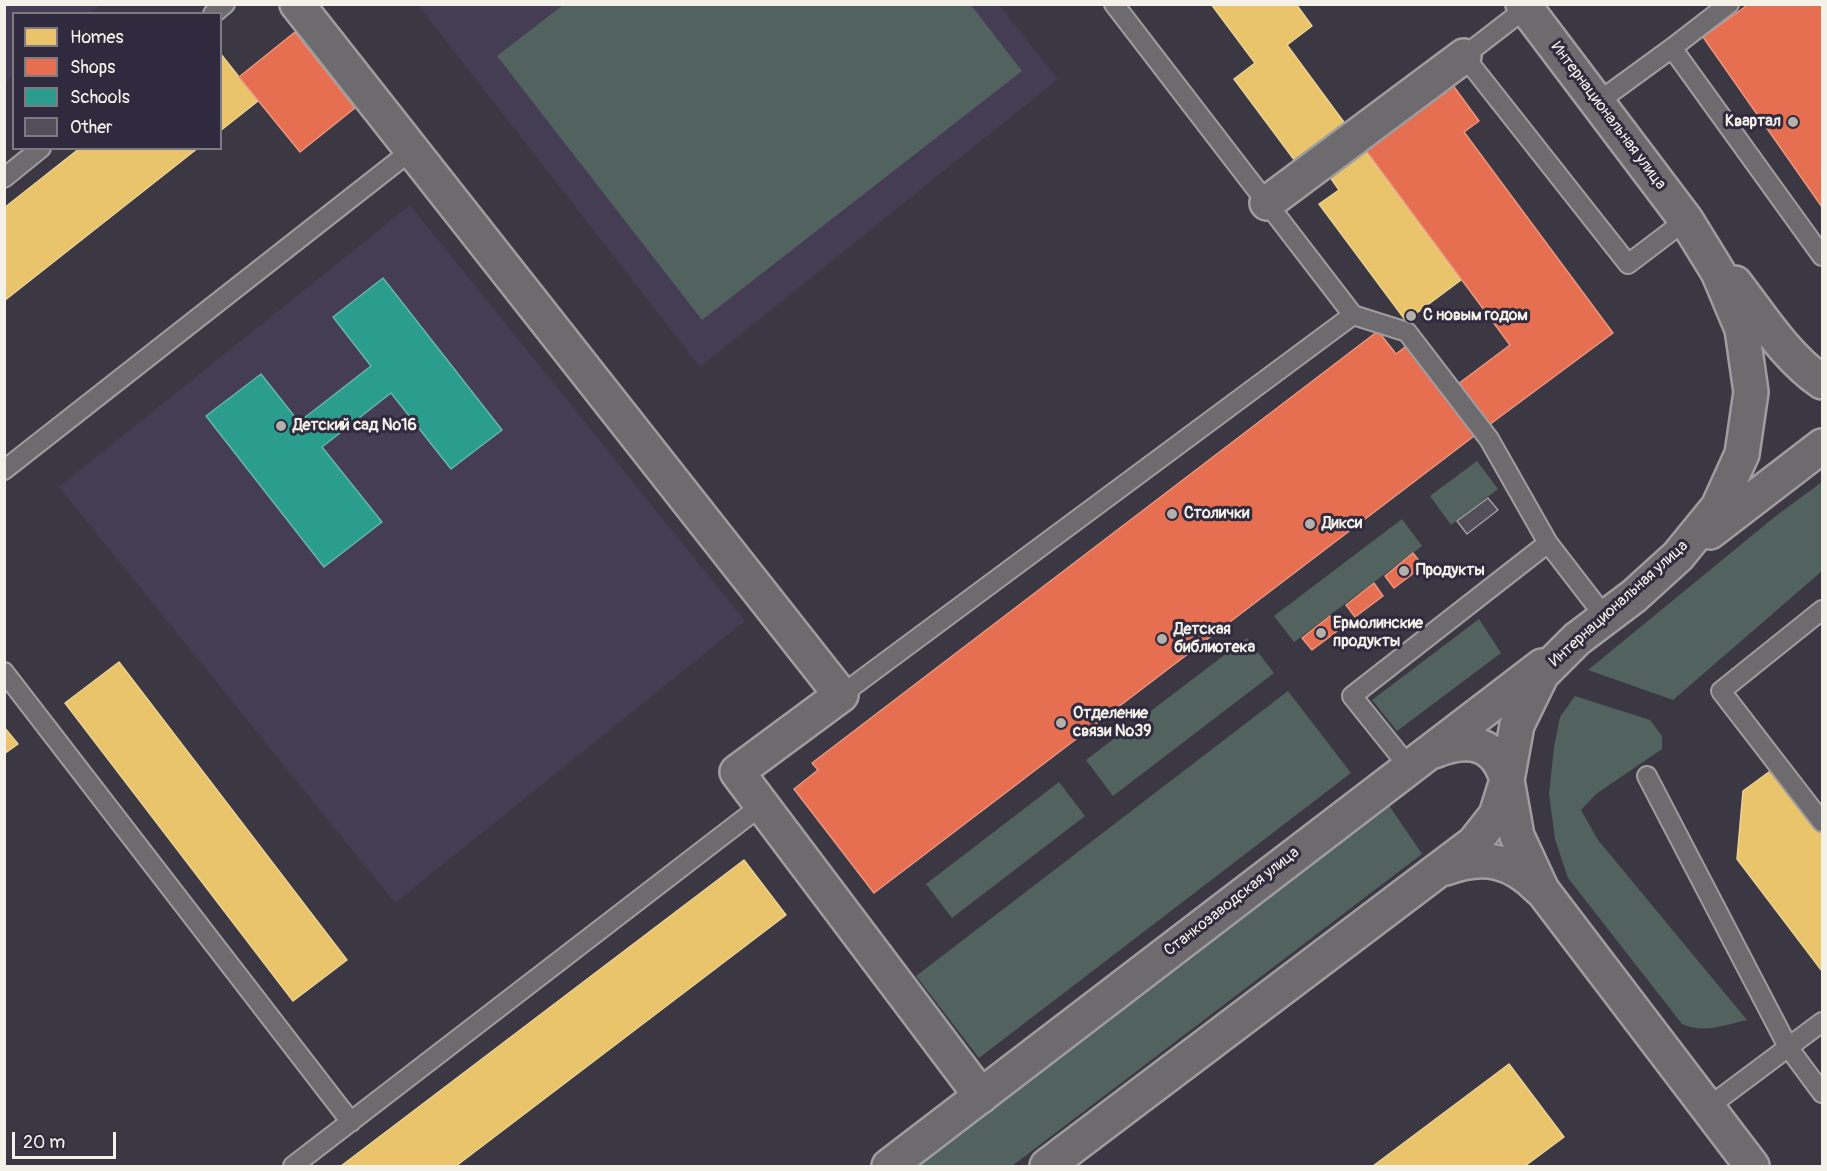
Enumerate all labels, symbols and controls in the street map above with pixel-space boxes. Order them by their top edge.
legend [12,12,222,150]
text: Homes [70,26,123,49]
street label: Интернациональная улица [1546,38,1670,194]
text: Shops [70,56,115,79]
text: Schools [70,86,130,109]
place label: Квартал [1725,112,1781,132]
marker: Квартал [1786,115,1800,129]
text: Other [70,116,112,139]
place label: С новым годом [1423,306,1528,326]
marker: С новым годом [1404,309,1418,323]
place label: Детский сад №16 [293,416,417,436]
marker: Детский сад №16 [274,419,288,433]
place label: Столички [1184,504,1249,524]
marker: Столички [1165,507,1179,521]
place label: Дикси [1322,514,1362,534]
marker: Дикси [1303,517,1317,531]
street label: Интернациональная улица [1546,537,1692,671]
place label: Продукты [1416,561,1485,581]
marker: Продукты [1397,564,1411,578]
place label: Ермолинские продукты [1333,614,1423,652]
place label: Детская библиотека [1174,620,1255,658]
marker: Ермолинские продукты [1314,626,1328,640]
marker: Детская библиотека [1155,632,1169,646]
place label: Отделение связи №39 [1073,704,1151,742]
marker: Отделение связи №39 [1054,716,1068,730]
street label: Станкозаводская улица [1161,843,1303,961]
scale bar [15,1120,118,1158]
text: 20 m [23,1131,65,1154]

